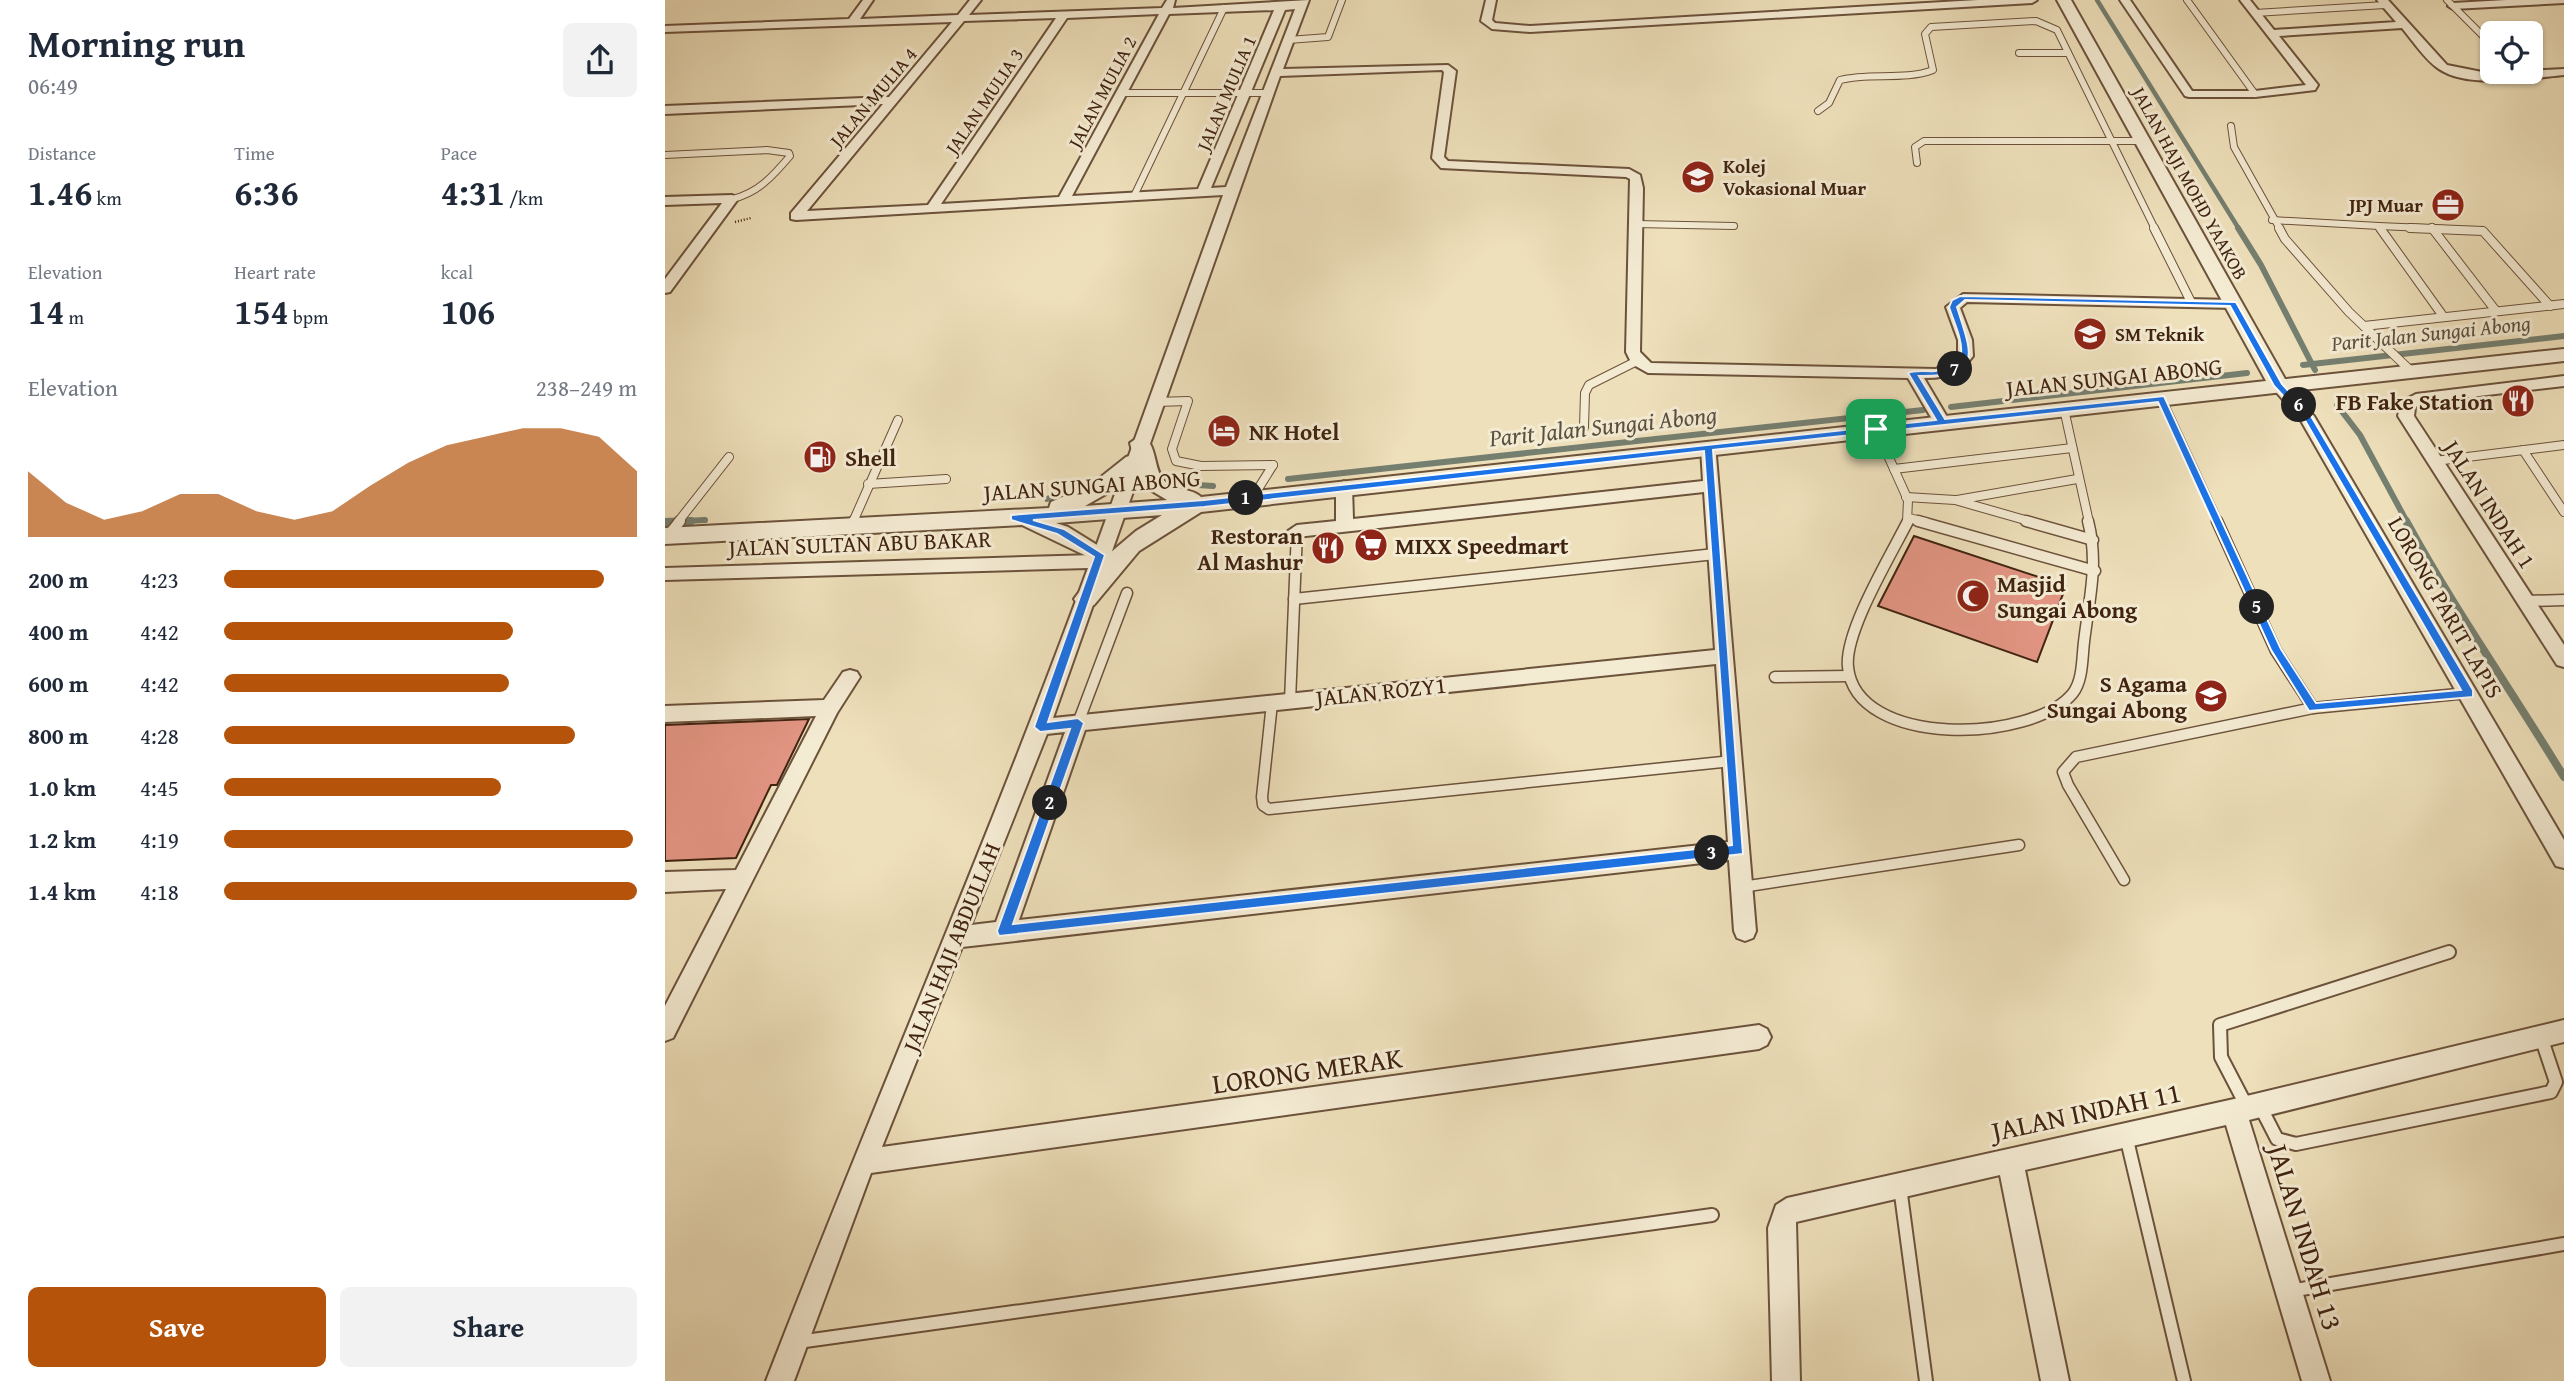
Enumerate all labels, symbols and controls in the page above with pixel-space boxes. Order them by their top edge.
text: Morning run [28,15,245,71]
map controls [2480,21,2543,84]
button: locate [2480,21,2543,84]
button: share [563,23,637,97]
street label: JALAN MULIA 2 [1060,31,1143,155]
street label: JALAN MULIA 1 [1188,31,1263,157]
street label: JALAN MULIA 4 [821,41,923,155]
street label: JALAN MULIA 3 [937,42,1030,161]
text: 06:49 [28,69,78,102]
street label: JALAN HAJI MOHD YAAKOB [2124,80,2255,284]
text: Distance [28,139,96,167]
text: Time [234,139,275,167]
text: Pace [441,139,477,167]
place label: Kolej Vokasional Muar [1723,152,1866,202]
school or university icon: Kolej Vokasional Muar [1679,158,1717,196]
text: 1.46 [28,167,92,218]
text: 6:36 [234,167,299,218]
text: 4:31 [441,167,505,218]
text: km [92,184,122,212]
text: /km [505,184,543,212]
office icon: JPJ Muar [2429,186,2467,224]
place label: JPJ Muar [2346,191,2423,219]
text: Elevation [28,258,102,286]
text: Heart rate [234,258,316,286]
text: kcal [441,258,473,286]
text: 14 [28,286,64,337]
text: 154 [234,286,289,337]
text: 106 [441,286,495,337]
text: m [64,303,84,331]
text: bpm [289,303,329,331]
water label: Parit Jalan Sungai Abong [2329,307,2533,359]
school or university icon: SM Teknik [2071,315,2109,353]
place label: SM Teknik [2115,320,2204,348]
street label: JALAN SUNGAI ABONG [2001,349,2224,405]
pin: 7 [1937,352,1973,386]
text: 7 [1950,354,1959,382]
text: Elevation [28,371,118,404]
text: 238–249 m [536,371,637,404]
restaurant icon: FB Fake Station [2499,382,2537,420]
place label: FB Fake Station [2336,385,2493,418]
pin: 6 [2281,388,2317,422]
text: 6 [2294,390,2303,418]
water label: Parit Jalan Sungai Abong [1486,397,1719,455]
pin [1846,399,1906,459]
icon: arrive [1857,410,1895,448]
hotel icon: NK Hotel [1205,412,1243,450]
place label: NK Hotel [1249,415,1339,448]
street label: JALAN INDAH 1 [2434,431,2544,575]
fuel station icon: Shell [801,438,839,476]
place label: Shell [845,441,896,474]
street label: JALAN SUNGAI ABONG [980,461,1202,509]
pin: 1 [1229,480,1263,516]
text: 1 [1241,483,1250,511]
street label: LORONG PARIT LAPIS [2380,510,2512,704]
place label: Restoran Al Mashur [1197,519,1303,578]
street label: JALAN SULTAN ABU BAKAR [725,522,993,564]
supermarket icon: MIXX Speedmart [1352,526,1390,564]
restaurant icon: Restoran Al Mashur [1309,529,1347,567]
place label: MIXX Speedmart [1395,529,1569,562]
text: 200 m [28,563,89,596]
text: 4:23 [140,563,179,596]
place label: Masjid Sungai Abong [1997,567,2138,626]
mosque icon: Masjid Sungai Abong [1954,577,1992,615]
pin: 5 [2239,590,2275,624]
text: 5 [2252,592,2261,620]
text: 400 m [28,615,89,648]
text: 4:42 [140,615,179,648]
text: 600 m [28,667,89,700]
text: 4:42 [140,667,179,700]
place label: S Agama Sungai Abong [2047,667,2188,726]
street label: JALAN ROZY1 [1311,668,1448,715]
school or university icon: S Agama Sungai Abong [2192,677,2230,715]
text: 800 m [28,719,89,752]
text: 4:28 [140,719,179,752]
text: 1.0 km [28,771,96,804]
text: 4:45 [140,771,179,804]
pin: 2 [1033,786,1067,820]
text: 2 [1045,788,1054,816]
text: 1.2 km [28,823,96,856]
text: 4:19 [140,823,179,856]
pin: 3 [1695,836,1729,870]
street label: JALAN HAJI ABDULLAH [893,838,1008,1059]
text: 3 [1707,838,1716,866]
text: 1.4 km [28,875,96,908]
text: 4:18 [140,875,179,908]
street label: LORONG MERAK [1209,1036,1405,1104]
street label: JALAN INDAH 11 [1985,1071,2185,1152]
street label: JALAN INDAH 13 [2257,1136,2354,1335]
button: Save [28,1287,326,1367]
button: Share [340,1287,637,1367]

